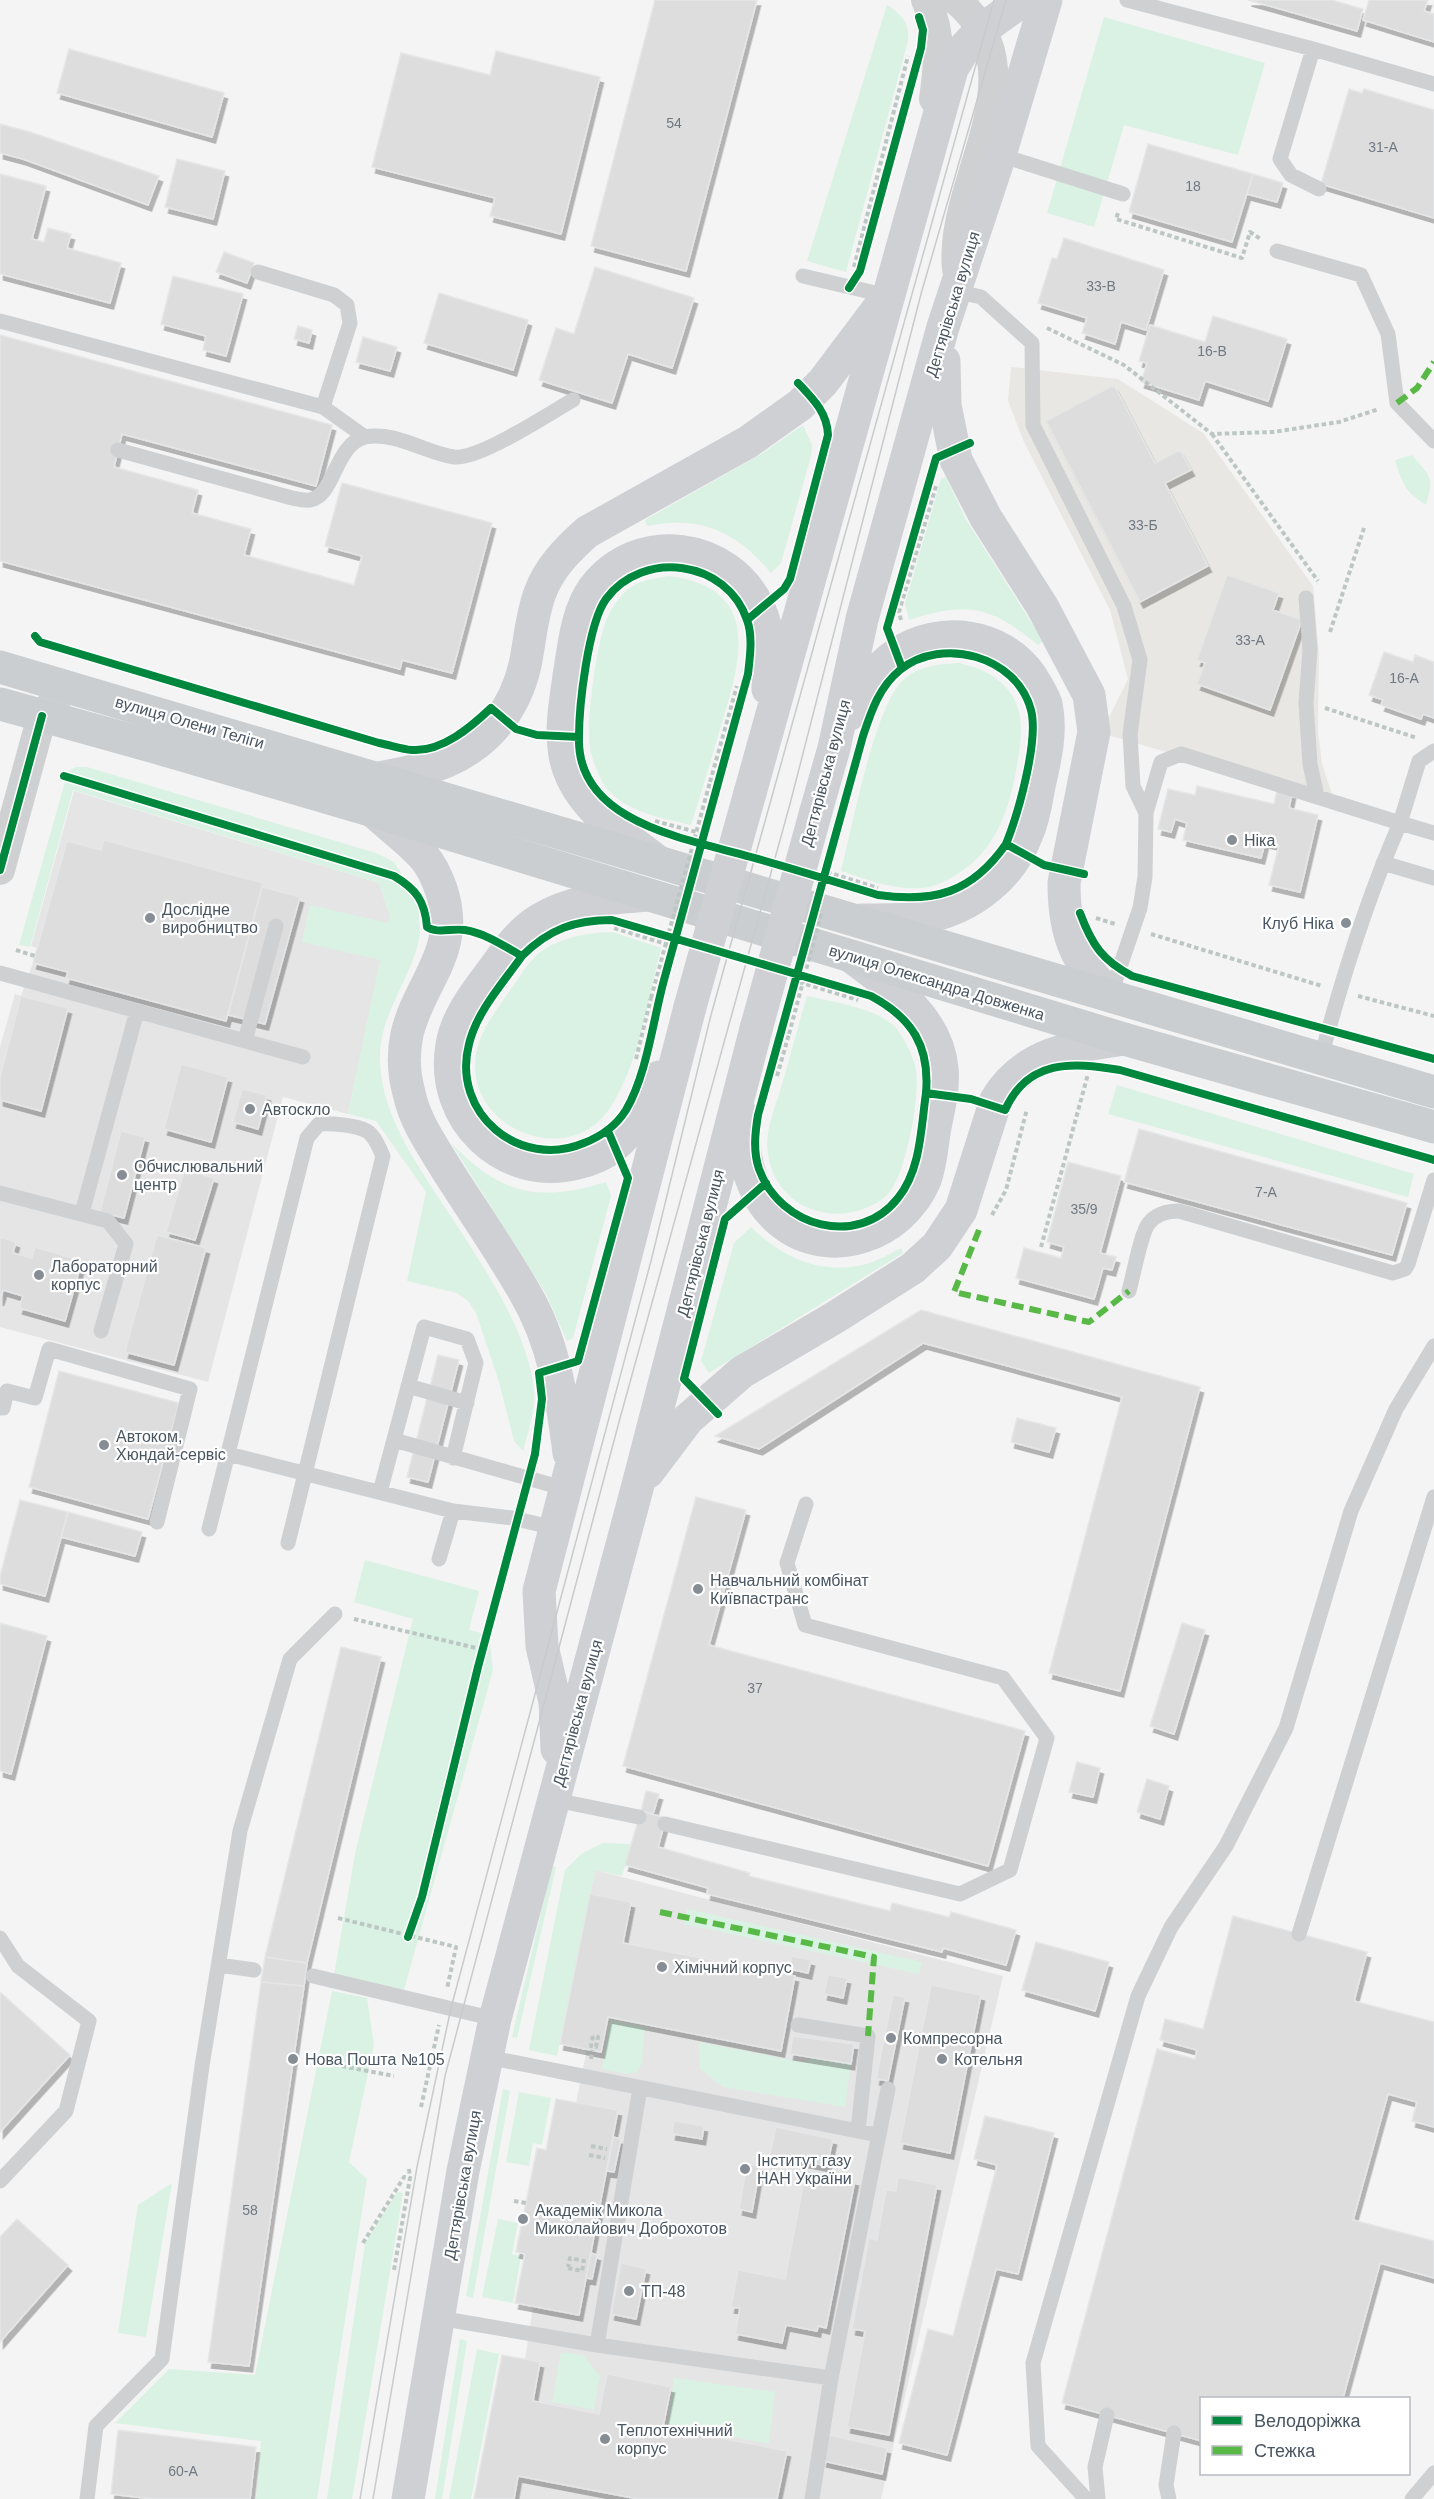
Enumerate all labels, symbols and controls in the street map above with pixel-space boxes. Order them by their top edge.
house number: 54 [666,115,682,131]
house number: 31-А [1368,139,1398,155]
house number: 18 [1185,178,1201,194]
street label: Дегтярівська вулиця [922,229,983,379]
house number: 33-В [1086,278,1116,294]
house number: 16-В [1197,343,1227,359]
house number: 33-Б [1128,517,1158,533]
house number: 33-А [1235,632,1265,648]
house number: 16-А [1389,670,1419,686]
street label: вулиця Олени Теліги [114,693,266,752]
street label: Дегтярівська вулиця [798,698,853,848]
place label: Ніка [1244,832,1275,849]
marker: Ніка [1225,833,1239,847]
place label: Дослідне виробництво [162,901,258,936]
marker: Дослідне виробництво [143,911,157,925]
place label: Клуб Ніка [1262,915,1334,932]
marker: Клуб Ніка [1339,916,1353,930]
street label: вулиця Олександра Довженка [827,942,1047,1023]
place label: Автоскло [262,1101,331,1118]
marker: Автоскло [243,1102,257,1116]
place label: Обчислювальний центр [134,1158,263,1193]
marker: Обчислювальний центр [115,1168,129,1182]
street label: Дегтярівська вулиця [674,1168,727,1319]
house number: 7-А [1255,1184,1278,1200]
house number: 35/9 [1070,1201,1098,1217]
place label: Лабораторний корпус [51,1258,158,1293]
marker: Лабораторний корпус [32,1268,46,1282]
place label: Автоком, Хюндай-сервіс [116,1428,226,1463]
marker: Автоком, Хюндай-сервіс [97,1438,111,1452]
place label: Навчальний комбінат Київпастранс [710,1572,869,1607]
marker: Навчальний комбінат Київпастранс [691,1582,705,1596]
street label: Дегтярівська вулиця [550,1638,605,1788]
house number: 37 [747,1680,763,1696]
place label: Хімічний корпус [674,1959,792,1976]
marker: Хімічний корпус [655,1960,669,1974]
place label: Компресорна [903,2030,1002,2047]
marker: Компресорна [884,2031,898,2045]
place label: Нова Пошта №105 [305,2051,445,2068]
place label: Котельня [954,2051,1023,2068]
marker: Нова Пошта №105 [286,2052,300,2066]
marker: Котельня [935,2052,949,2066]
street label: Дегтярівська вулиця [441,2109,484,2261]
place label: Інститут газу НАН України [757,2152,852,2187]
marker: Інститут газу НАН України [738,2162,752,2176]
house number: 58 [242,2202,258,2218]
place label: Академік Микола Миколайович Доброхотов [535,2202,727,2237]
marker: Академік Микола Миколайович Доброхотов [516,2212,530,2226]
place label: ТП-48 [641,2283,686,2300]
marker: ТП-48 [622,2284,636,2298]
legend [1200,2397,1410,2475]
text: Велодоріжка [1254,2411,1362,2431]
place label: Теплотехнічний корпус [617,2422,733,2457]
marker: Теплотехнічний корпус [598,2432,612,2446]
text: Стежка [1254,2441,1316,2461]
house number: 60-А [168,2463,198,2479]

